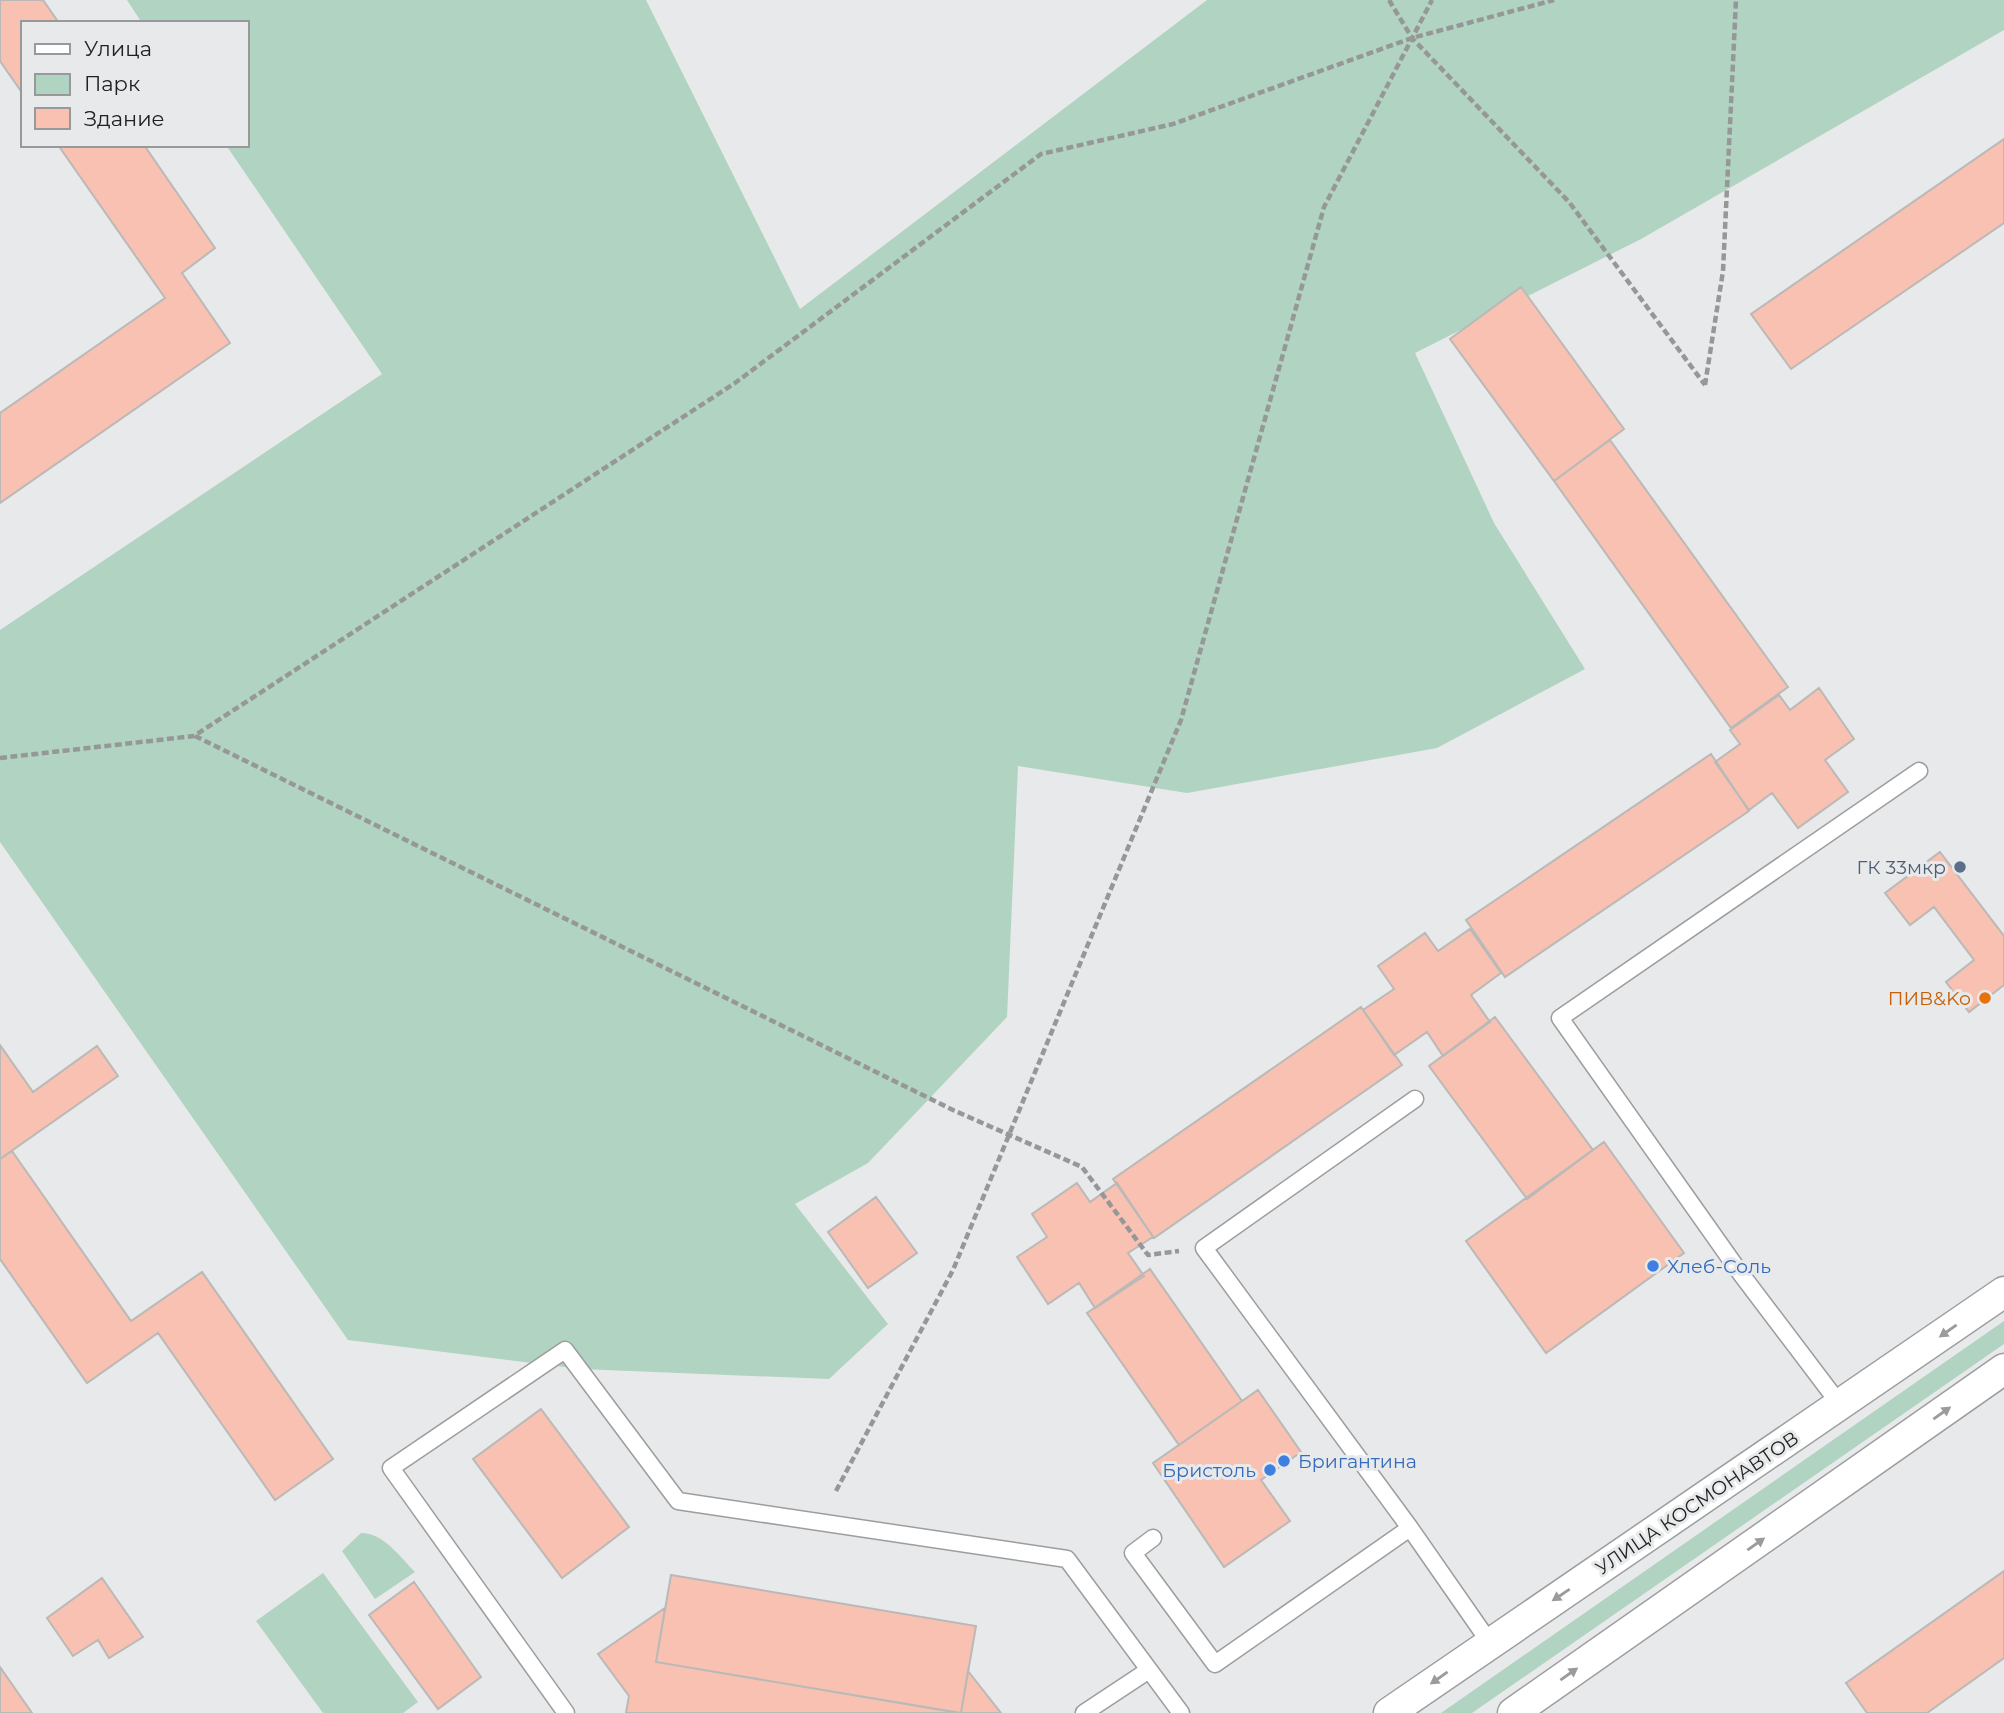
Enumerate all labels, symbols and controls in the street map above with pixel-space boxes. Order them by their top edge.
legend [21,21,248,147]
text: Улица [84,36,152,61]
text: Парк [84,71,140,96]
text: Здание [84,106,165,131]
place label: ГК 33мкр [1856,856,1946,879]
marker: ГК 33мкр [1952,859,1968,875]
place label: ПИВ&Ko [1888,987,1971,1010]
marker: ПИВ&Ko [1977,990,1993,1006]
place label: Хлеб-Соль [1667,1255,1771,1278]
marker: Хлеб-Соль [1645,1258,1661,1274]
one-way arrow [1939,1324,1957,1338]
one-way arrow [1933,1406,1951,1420]
street label: УЛИЦА КОСМОНАВТОВ [1591,1426,1803,1580]
place label: Бригантина [1298,1450,1417,1473]
marker: Бригантина [1276,1453,1292,1469]
place label: Бристоль [1162,1459,1256,1482]
marker: Бристоль [1262,1462,1278,1478]
one-way arrow [1747,1537,1765,1551]
one-way arrow [1552,1588,1570,1602]
one-way arrow [1560,1667,1578,1681]
one-way arrow [1430,1671,1448,1685]

